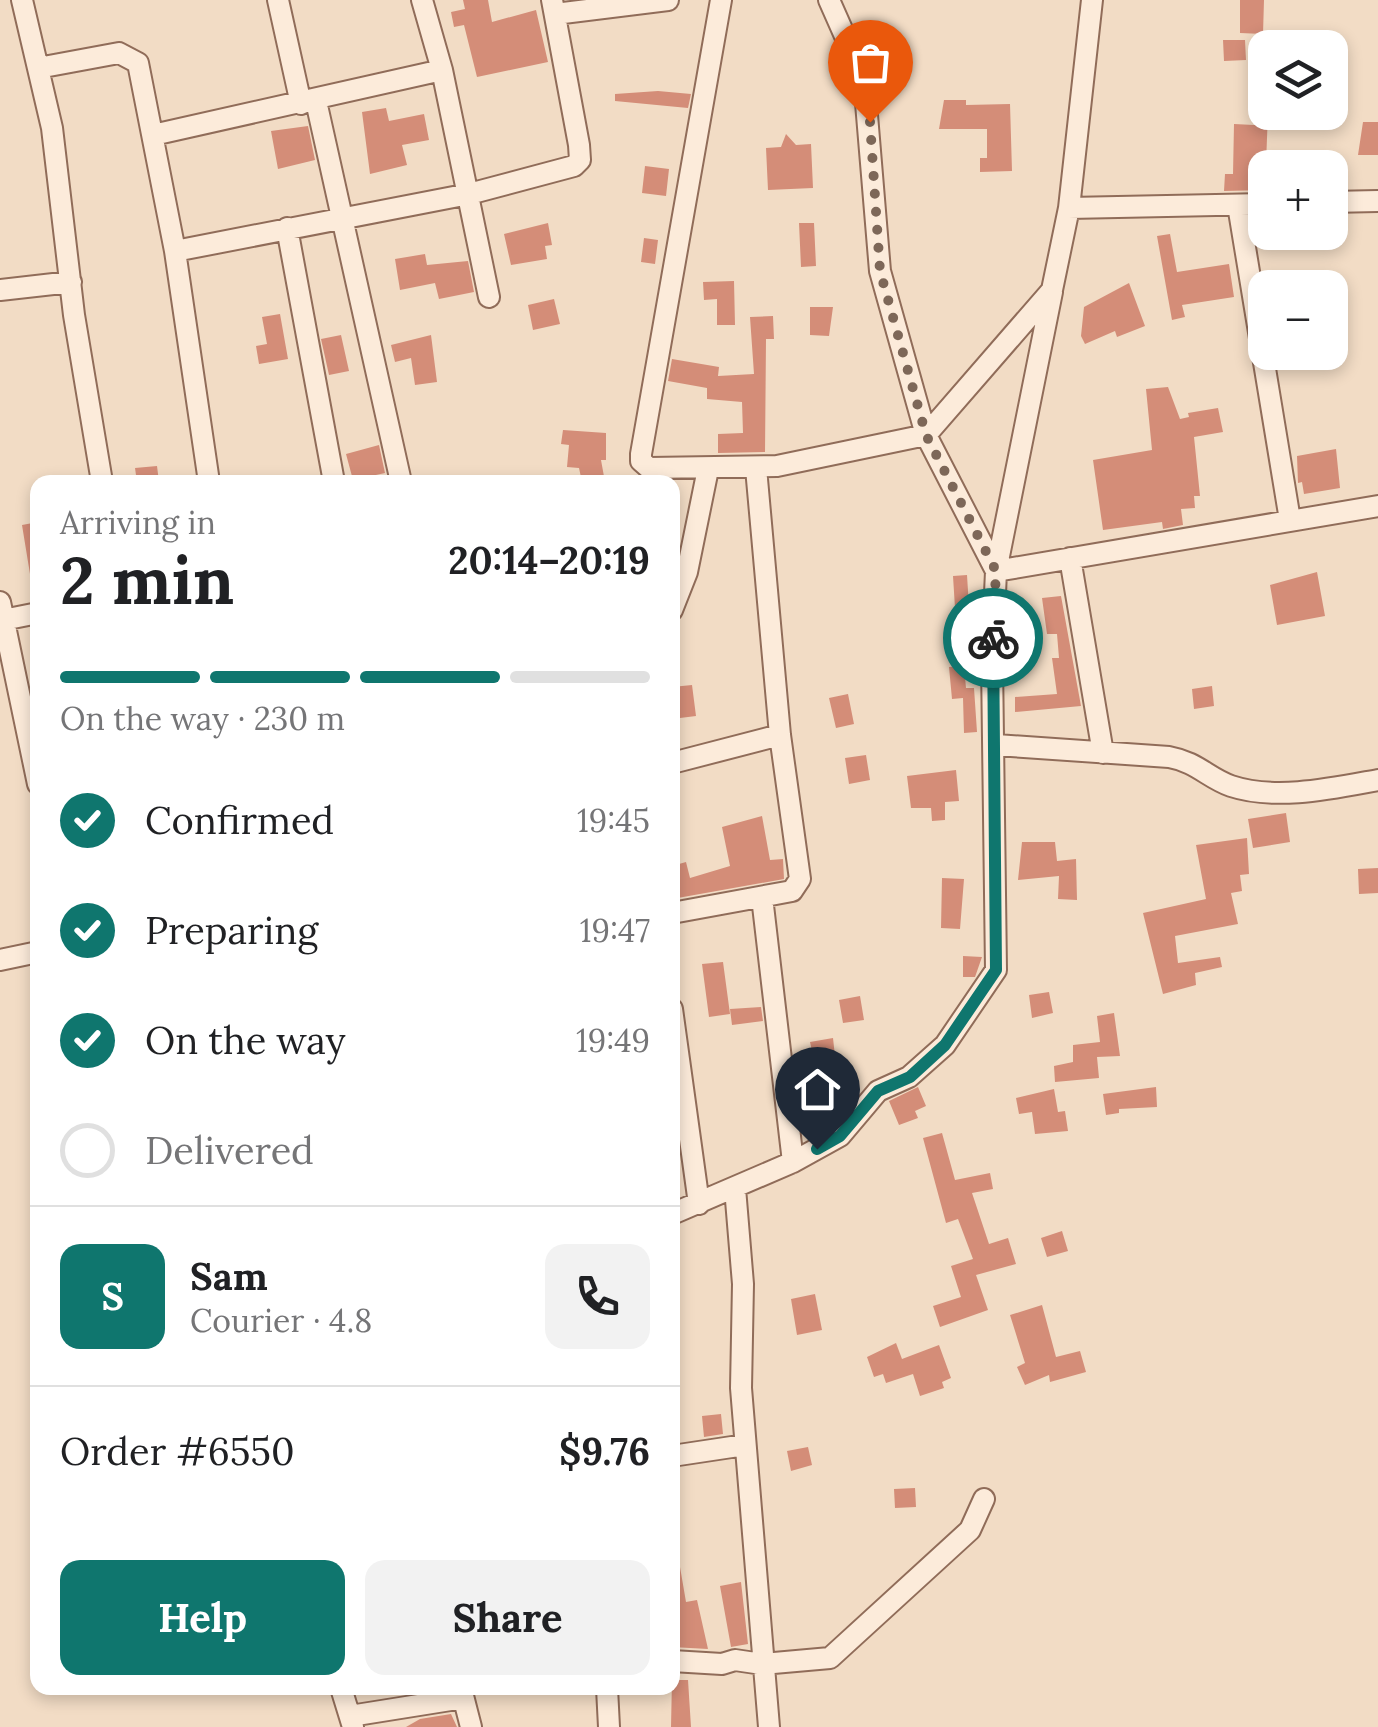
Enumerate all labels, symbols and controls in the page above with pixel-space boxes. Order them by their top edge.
pin [828,20,913,123]
map controls [1248,30,1348,370]
button: layers [1248,30,1348,130]
icon: bag [843,35,898,90]
button: + [1248,150,1348,250]
button: − [1248,270,1348,370]
text: Arriving in [60,502,216,543]
text: 20:14–20:19 [448,536,650,584]
text: 2 min [60,539,234,622]
courier [943,588,1043,688]
icon: bike [966,611,1021,666]
text: On the way · 230 m [60,698,345,739]
icon: check [60,793,115,848]
text: Confirmed [145,796,334,844]
text: 19:45 [577,800,650,841]
icon: check [60,903,115,958]
text: Preparing [145,906,318,954]
text: 19:47 [580,910,650,951]
icon: check [60,1013,115,1068]
text: On the way [145,1016,346,1064]
text: 19:49 [576,1020,650,1061]
pin [775,1047,860,1150]
icon: home [790,1062,845,1117]
text: Delivered [145,1126,314,1174]
button: phone [545,1244,650,1349]
text: Sam [190,1252,268,1300]
text: S [101,1272,124,1320]
text: Courier · 4.8 [190,1300,372,1341]
text: Order #6550 [60,1427,295,1475]
text: $9.76 [559,1427,650,1475]
button: Help [60,1560,345,1675]
button: Share [365,1560,650,1675]

